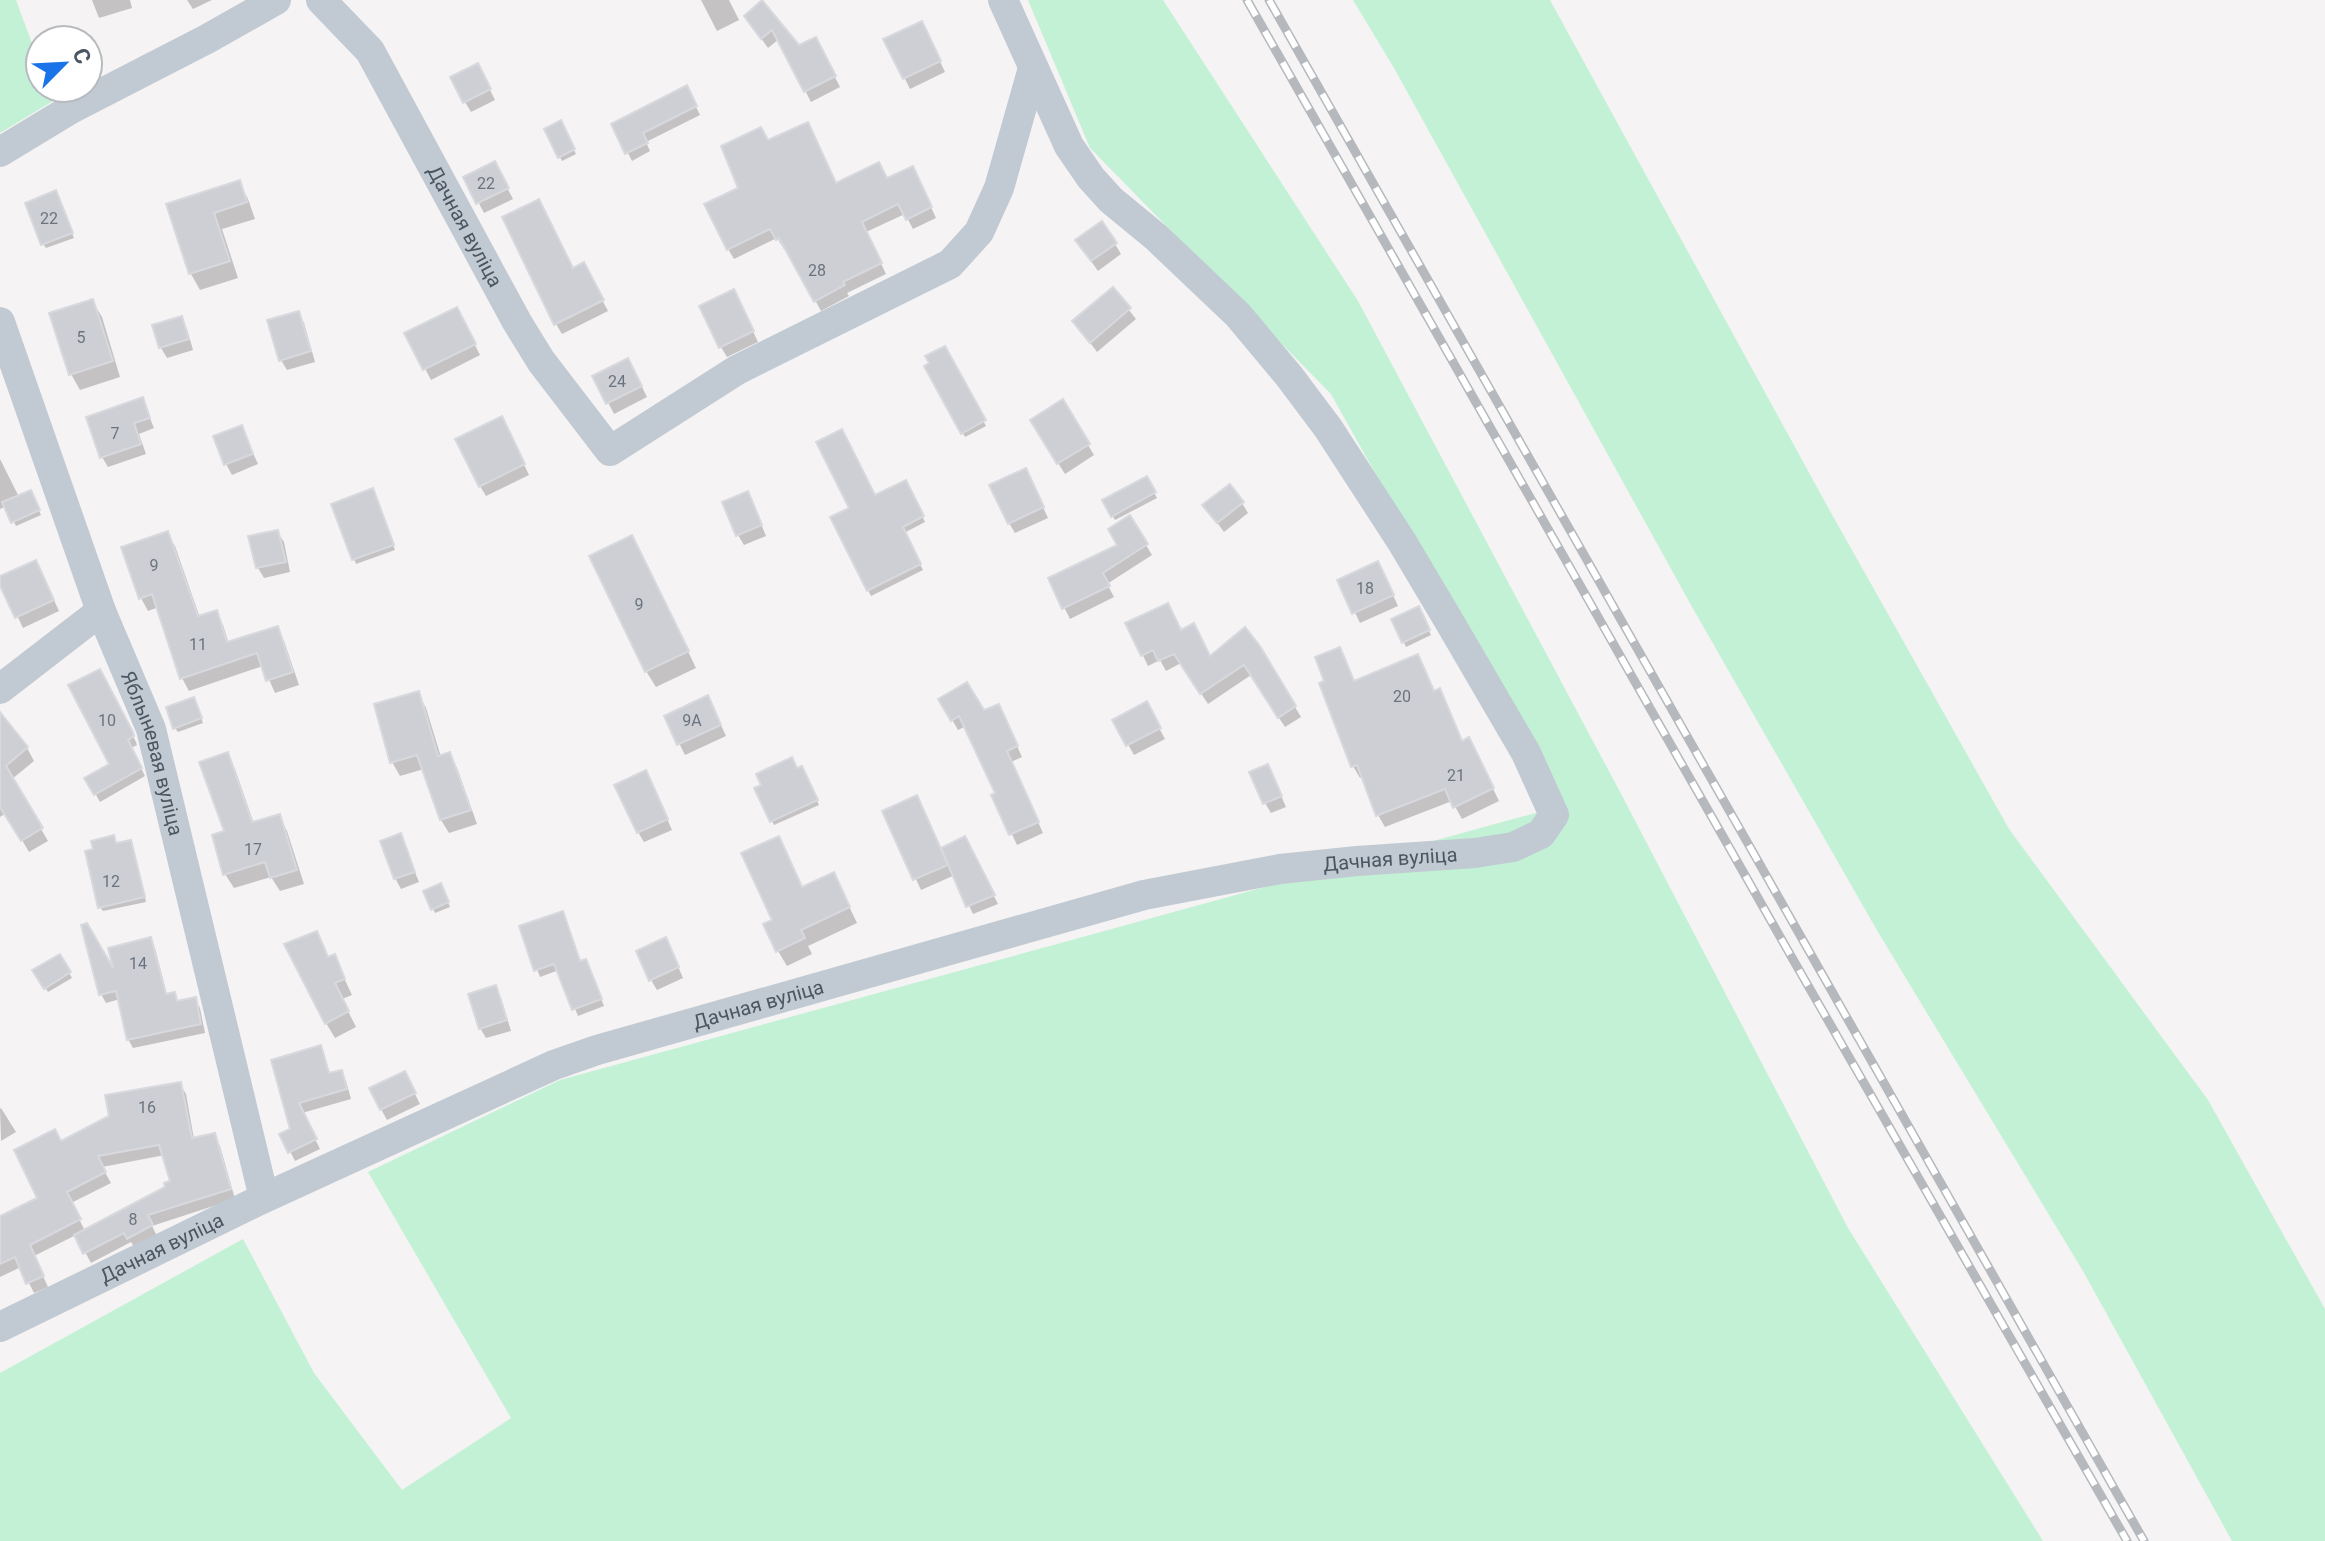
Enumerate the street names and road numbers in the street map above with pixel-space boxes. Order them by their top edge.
street label: Дачная вуліца [422,161,508,291]
street label: Яблыневая вуліца [116,667,188,838]
street label: Дачная вуліца [1322,842,1458,876]
street label: Дачная вуліца [690,974,826,1034]
street label: Дачная вуліца [96,1208,228,1288]

